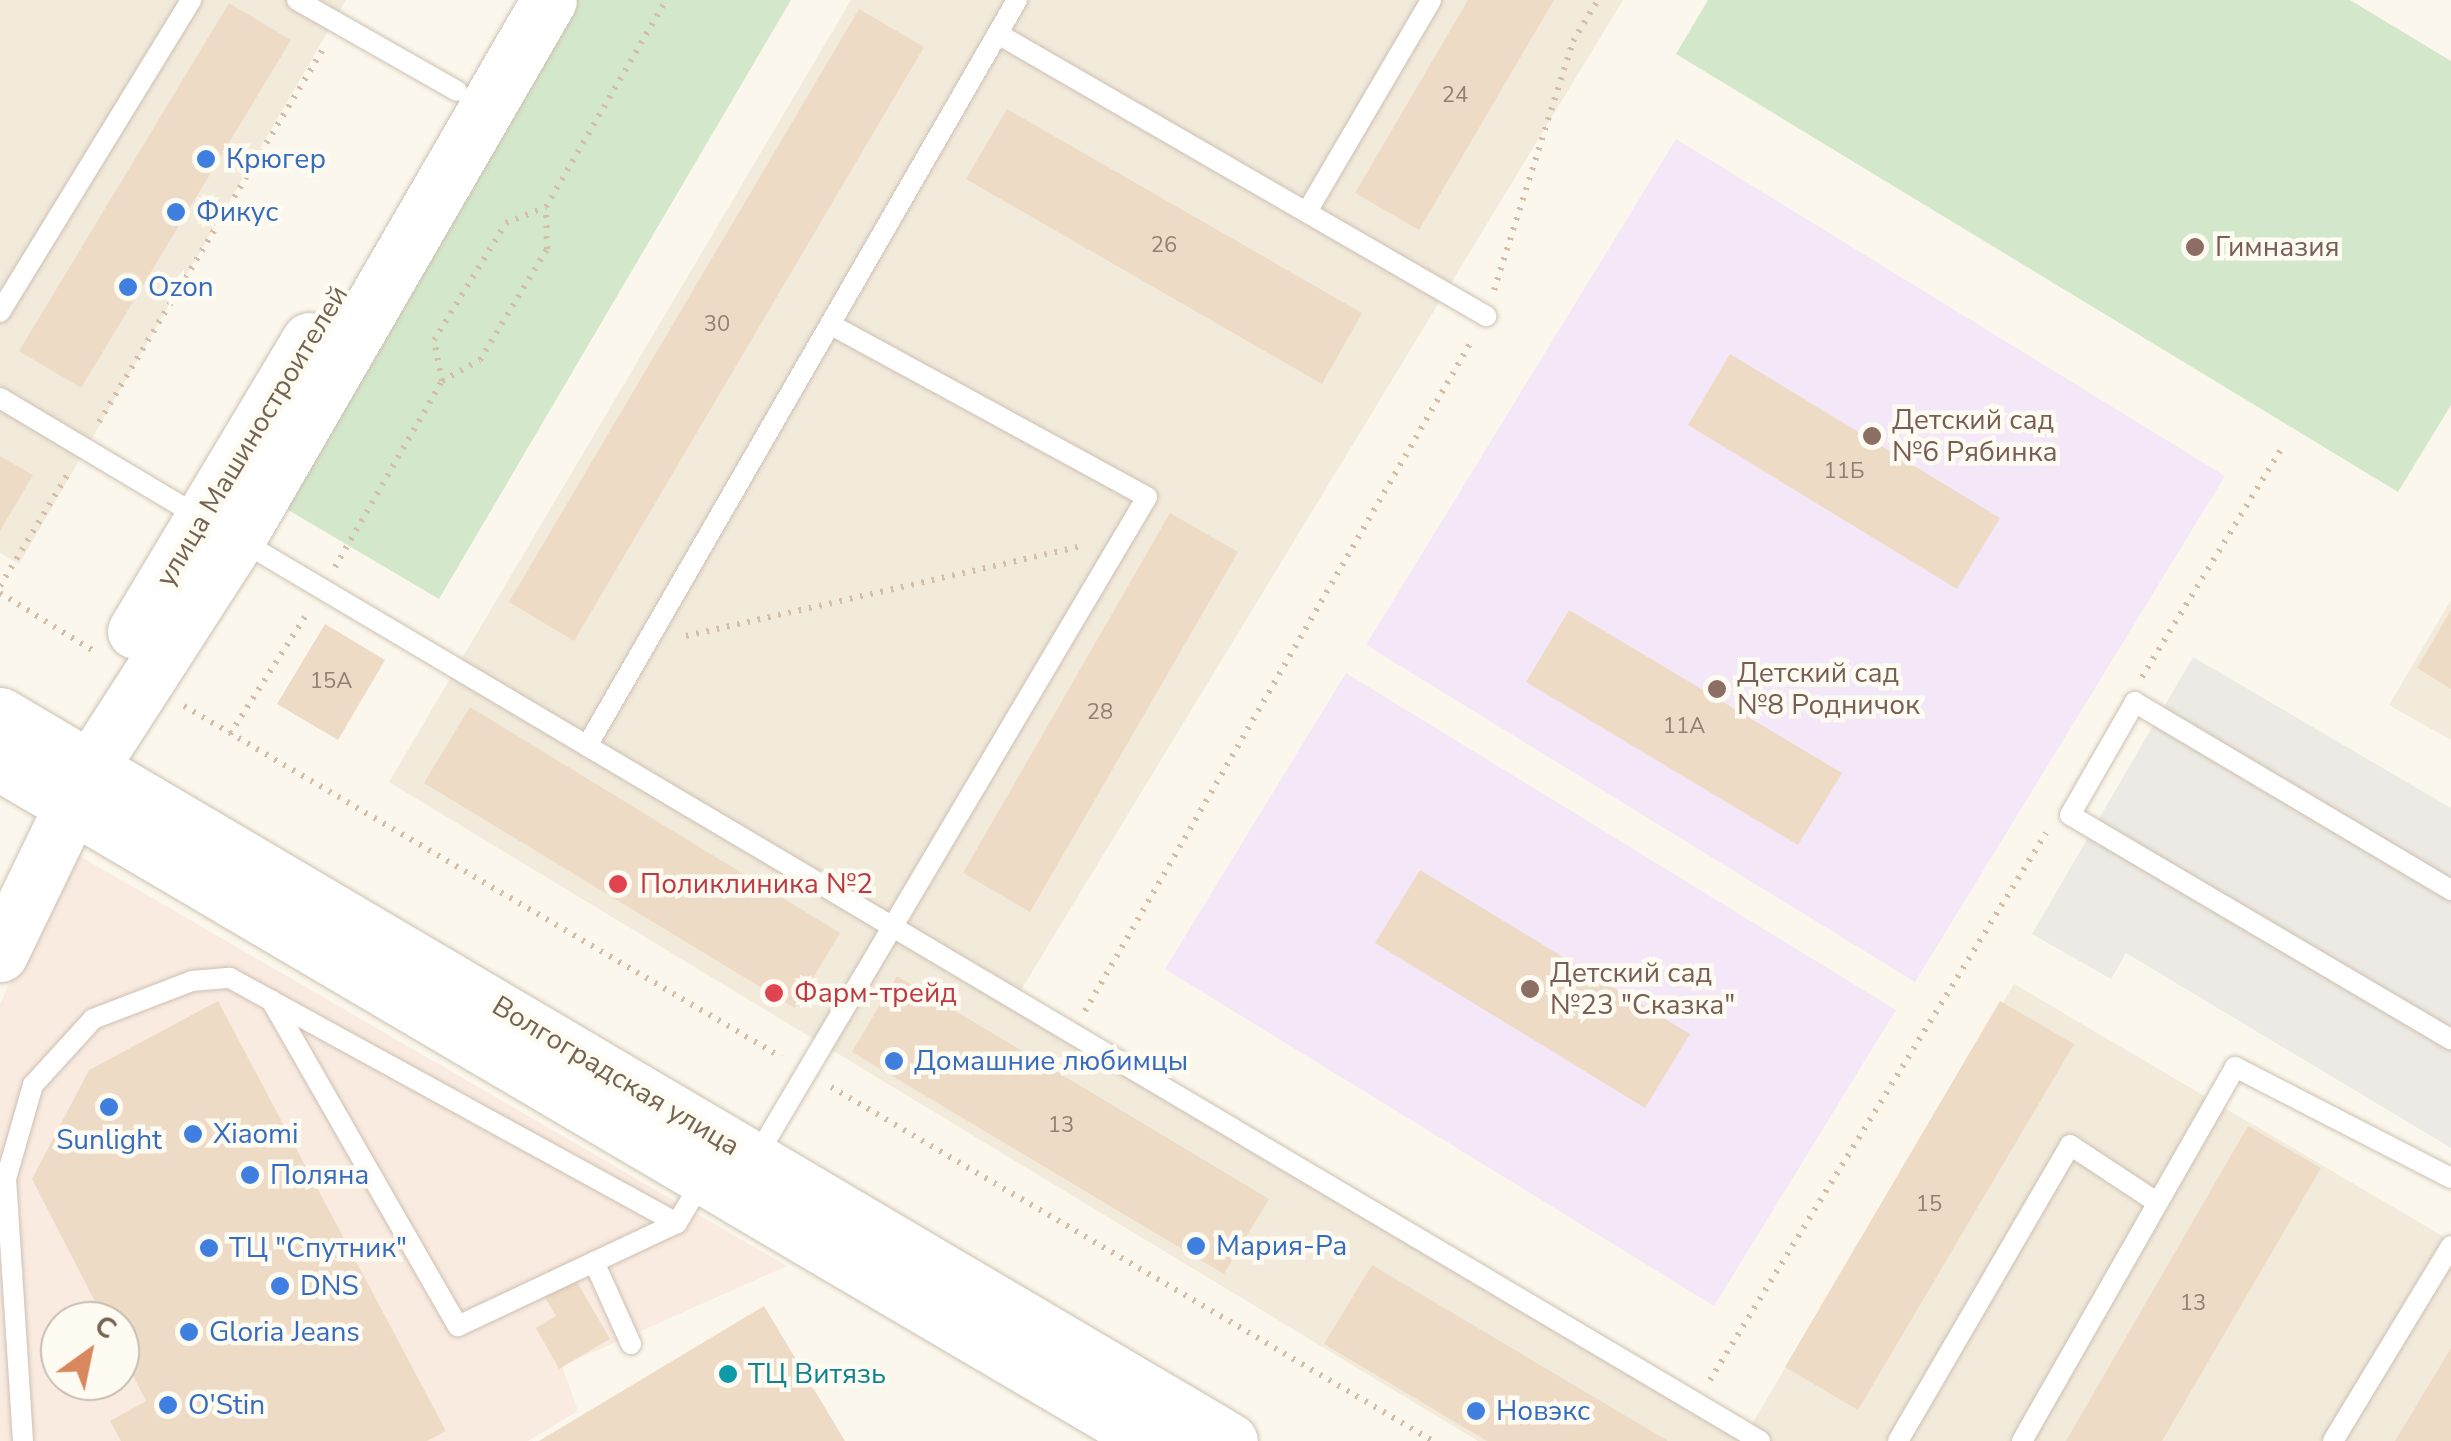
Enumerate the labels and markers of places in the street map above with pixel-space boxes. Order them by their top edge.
place label: Крюгер [226,142,326,176]
marker: Крюгер [195,148,217,170]
place label: Фикус [196,195,278,229]
marker: Фикус [165,201,187,223]
place label: Гимназия [2215,230,2340,264]
marker: Гимназия [2184,236,2206,258]
place label: Ozon [148,270,214,304]
marker: Ozon [117,276,139,298]
place label: Детский сад №6 Рябинка [1892,403,2057,469]
marker: Детский сад №6 Рябинка [1861,425,1883,447]
place label: Детский сад №8 Родничок [1737,656,1920,722]
marker: Детский сад №8 Родничок [1706,678,1728,700]
place label: Поликлиника №2 [640,867,873,901]
marker: Поликлиника №2 [605,871,631,897]
place label: Детский сад №23 "Сказка" [1550,956,1735,1022]
place label: Фарм-трейд [794,976,957,1010]
marker: Детский сад №23 "Сказка" [1519,978,1541,1000]
marker: Фарм-трейд [763,982,785,1004]
place label: Домашние любимцы [914,1044,1188,1078]
marker: Домашние любимцы [883,1050,905,1072]
marker: Sunlight [98,1096,120,1118]
place label: Xiaomi [213,1117,299,1151]
place label: Sunlight [56,1123,162,1157]
marker: Xiaomi [182,1123,204,1145]
place label: Поляна [270,1158,369,1192]
marker: Поляна [239,1164,261,1186]
place label: Мария-Ра [1216,1229,1347,1263]
place label: ТЦ "Спутник" [229,1231,407,1265]
marker: Мария-Ра [1185,1235,1207,1257]
marker: ТЦ "Спутник" [198,1237,220,1259]
place label: DNS [300,1269,359,1303]
marker: DNS [269,1275,291,1297]
place label: Gloria Jeans [209,1315,360,1349]
marker: Gloria Jeans [178,1321,200,1343]
place label: ТЦ Витязь [748,1357,886,1391]
marker: ТЦ Витязь [717,1363,739,1385]
place label: O'Stin [188,1388,265,1422]
marker: O'Stin [157,1394,179,1416]
place label: Новэкс [1496,1394,1590,1428]
marker: Новэкс [1465,1400,1487,1422]

